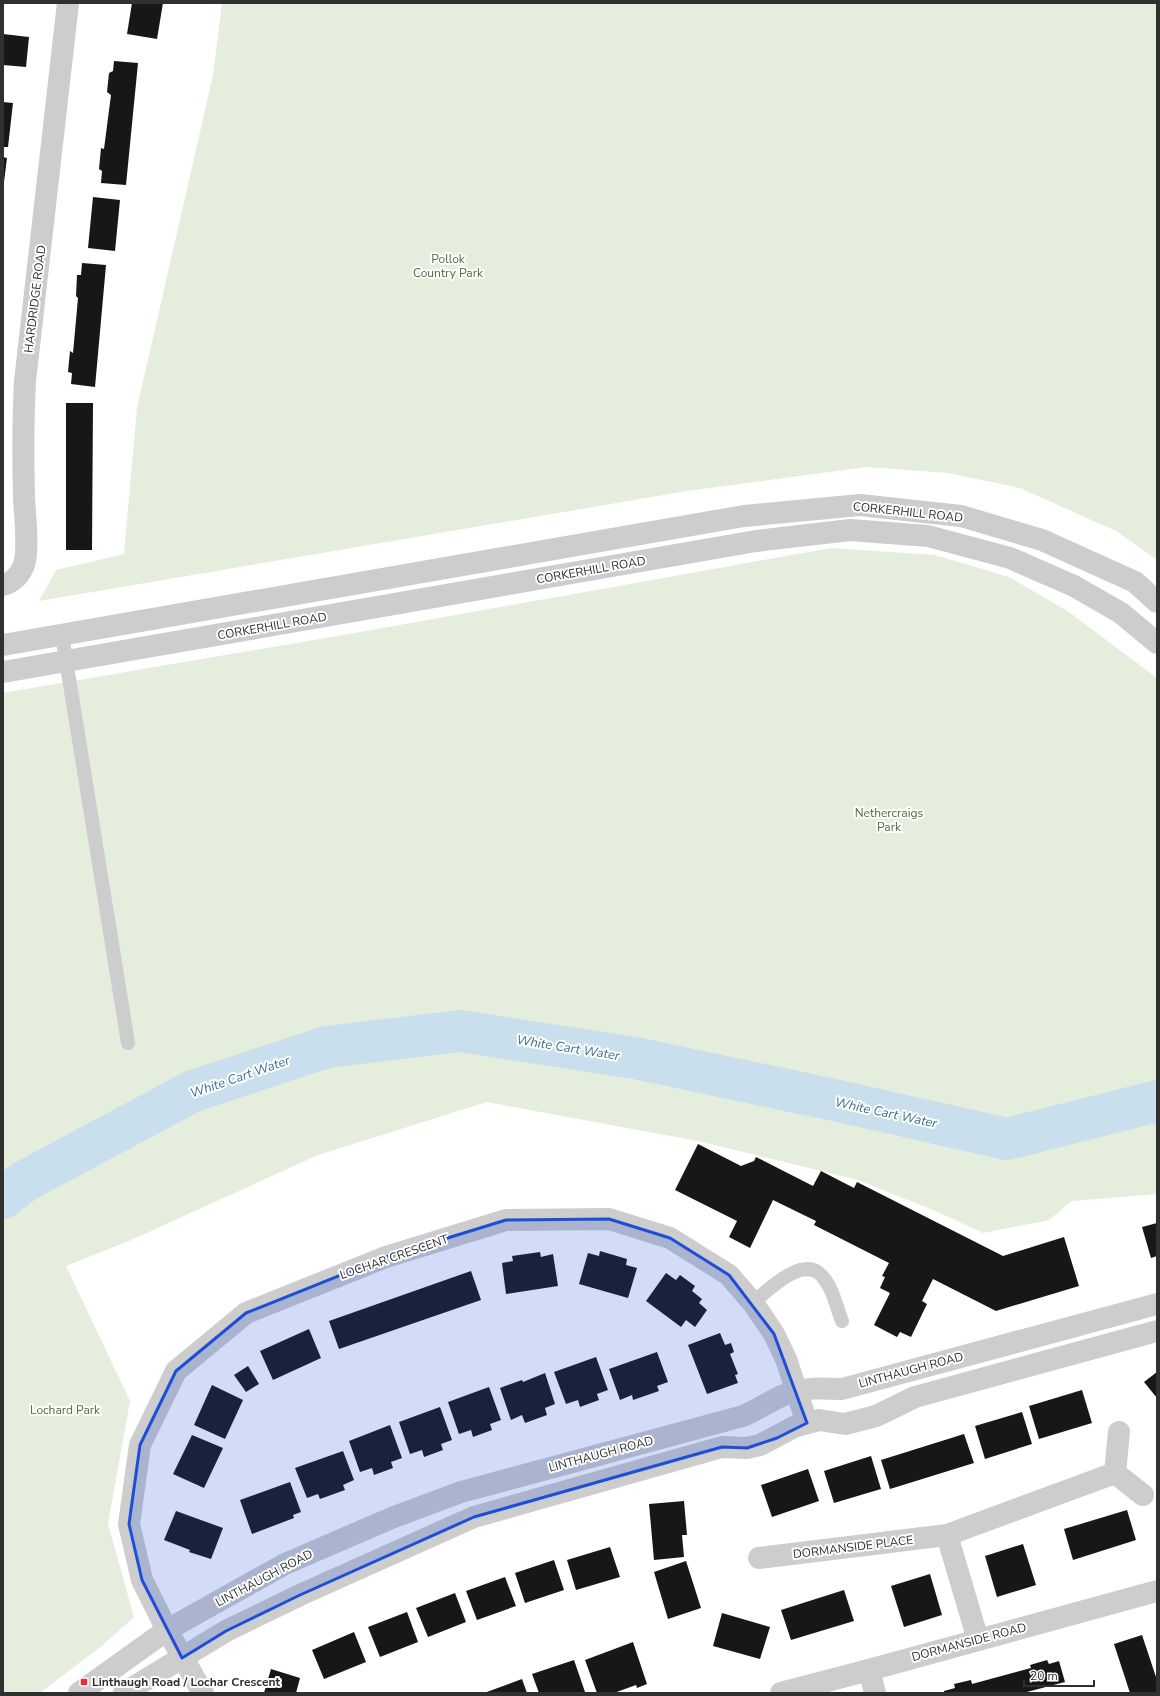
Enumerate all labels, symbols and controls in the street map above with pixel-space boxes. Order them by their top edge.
street label: HARDRIDGE ROAD [20,244,50,354]
park label: Pollok Country Park [413,251,484,281]
street label: CORKERHILL ROAD [852,498,964,526]
street label: CORKERHILL ROAD [535,553,647,587]
street label: CORKERHILL ROAD [216,609,328,643]
park label: Nethercraigs Park [855,805,924,835]
water label: White Cart Water [515,1031,621,1065]
water label: White Cart Water [188,1051,293,1102]
water label: White Cart Water [833,1093,939,1133]
street label: LOCHAR CRESCENT [338,1231,451,1283]
street label: LINTHAUGH ROAD [857,1348,965,1392]
park label: Lochard Park [30,1402,101,1418]
street label: LINTHAUGH ROAD [547,1432,655,1476]
street label: DORMANSIDE PLACE [792,1532,914,1562]
street label: LINTHAUGH ROAD [213,1546,315,1610]
street label: DORMANSIDE ROAD [910,1619,1028,1665]
scale bar [1024,1662,1094,1688]
text: 20 m [1030,1668,1058,1684]
place label: Linthaugh Road / Lochar Crescent [92,1674,280,1690]
marker: Linthaugh Road / Lochar Crescent [79,1677,89,1687]

